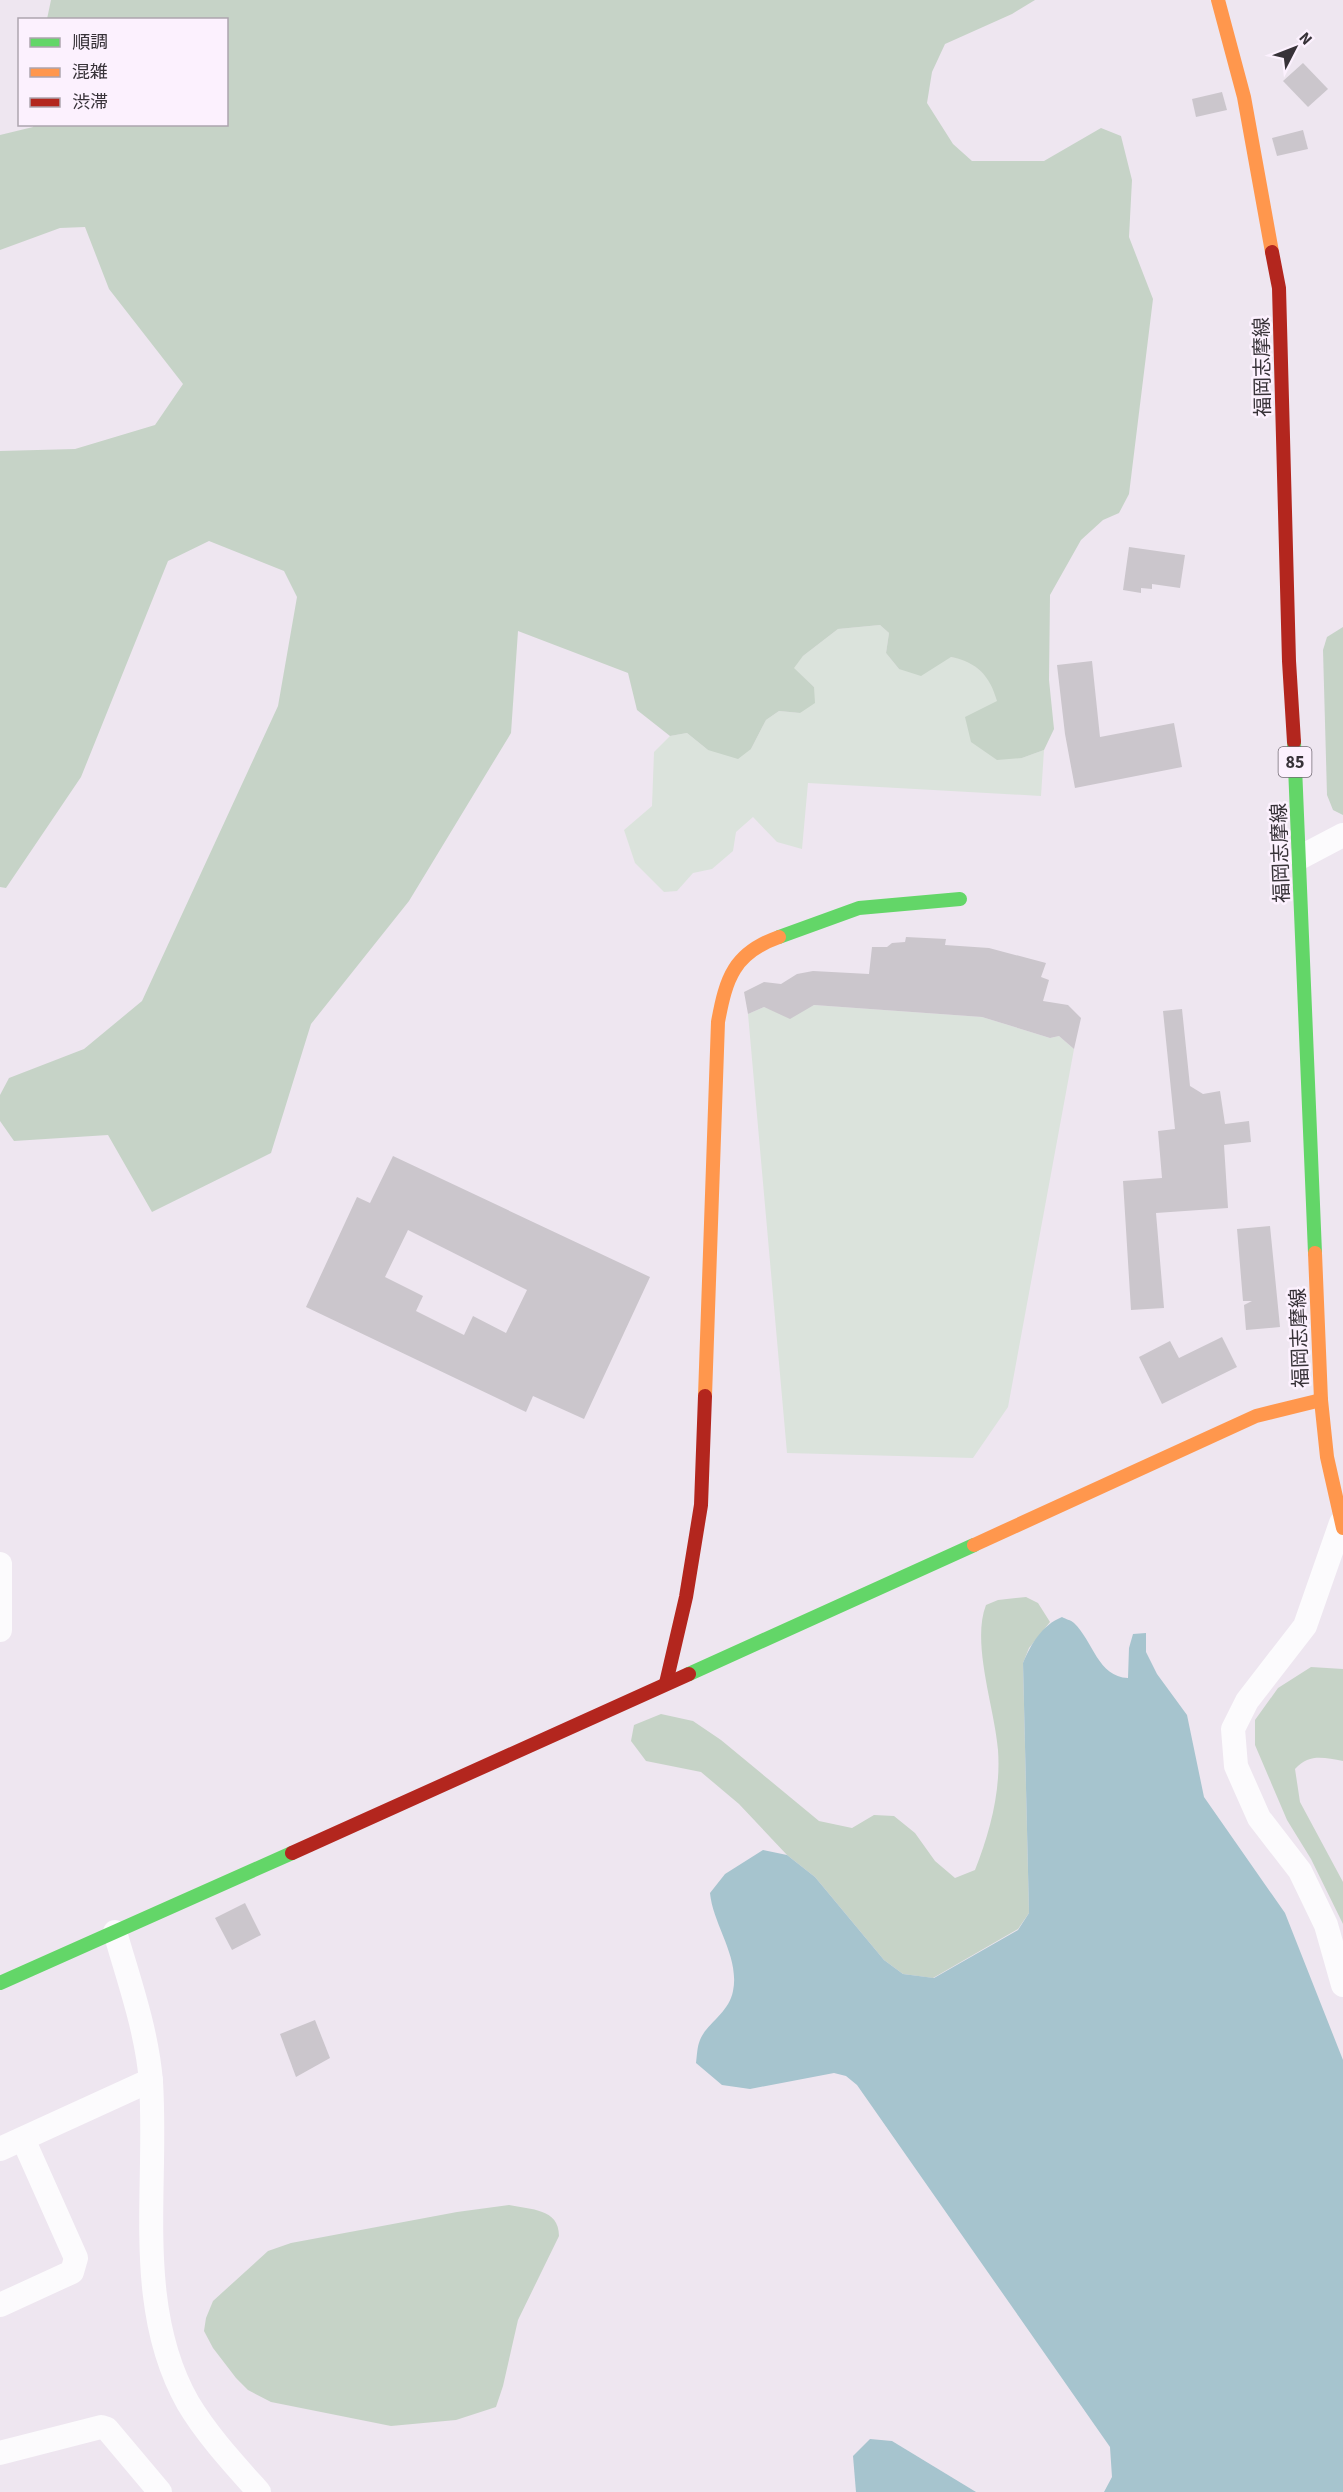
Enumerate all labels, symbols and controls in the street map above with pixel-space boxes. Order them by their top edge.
legend [18,18,228,126]
north arrow [1265,18,1325,78]
text: N [1294,27,1317,50]
text: 順調 [72,30,108,55]
text: 混雑 [72,60,108,85]
text: 渋滞 [72,90,108,115]
street label: 福岡志摩線 [1248,317,1278,417]
road number: 85 [1278,747,1312,777]
street label: 福岡志摩線 [1265,803,1297,903]
street label: 福岡志摩線 [1284,1288,1316,1388]

